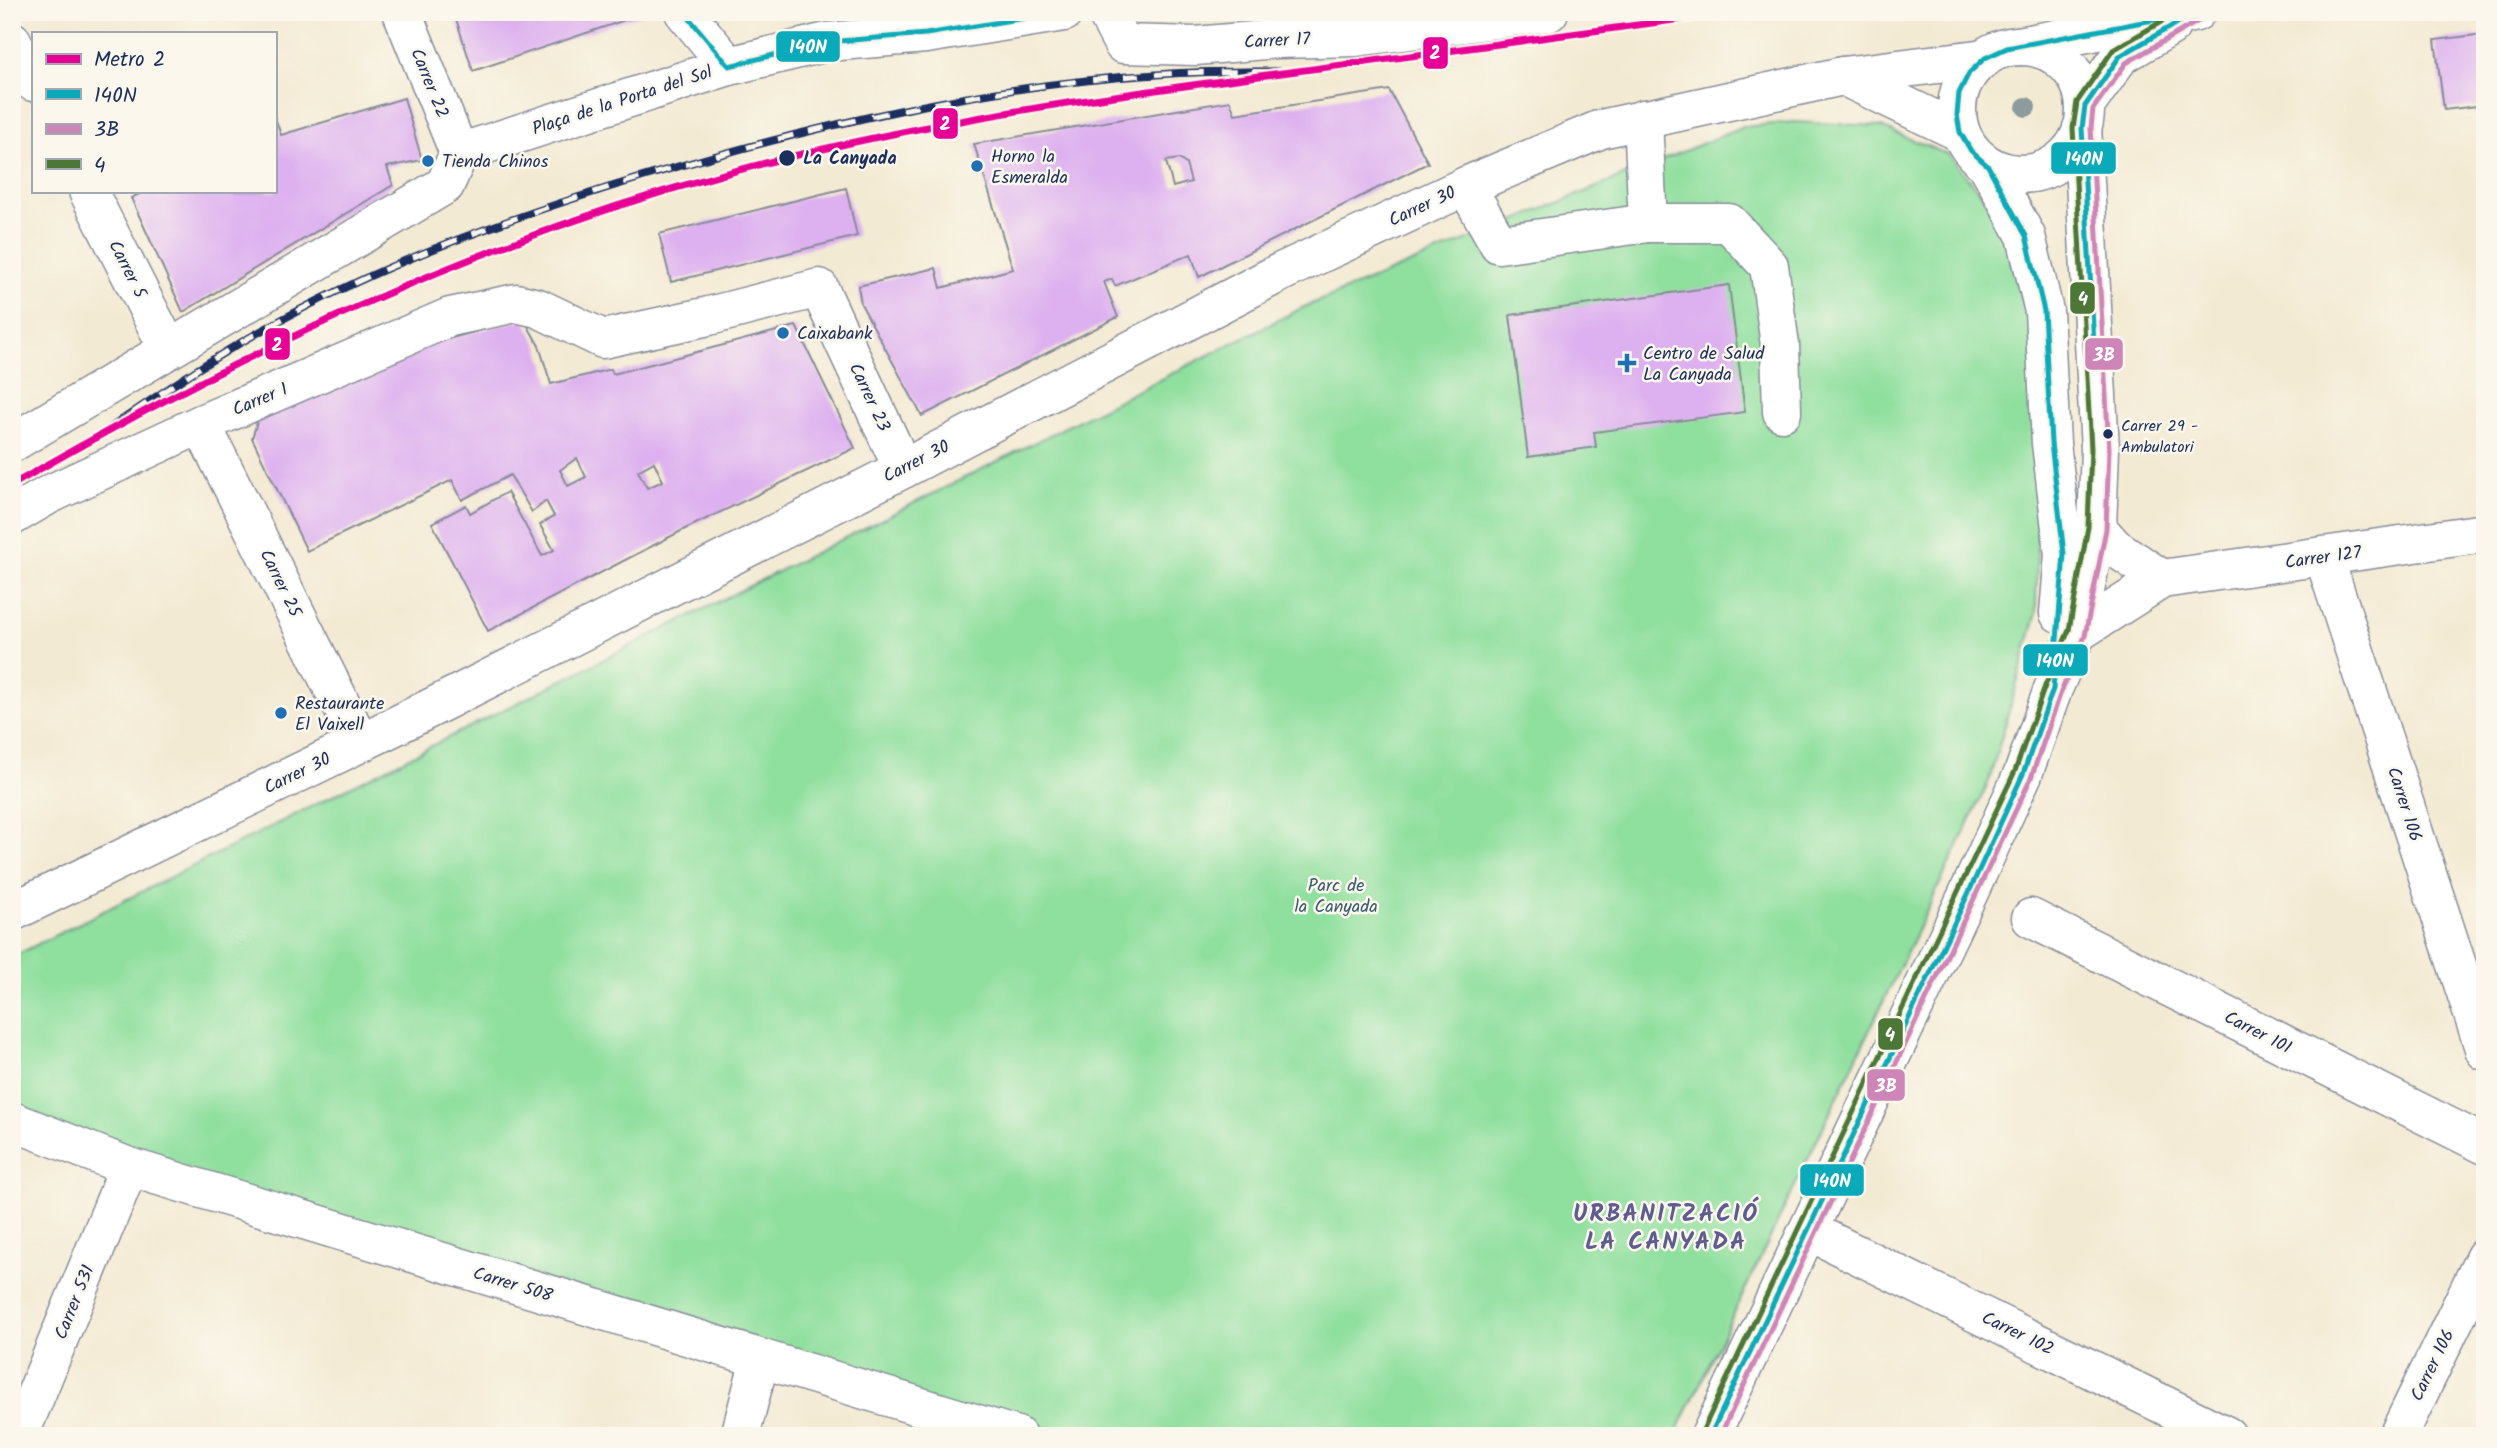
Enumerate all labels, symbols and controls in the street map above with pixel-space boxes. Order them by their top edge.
street label: Carrer 17 [1243,25,1312,58]
line badge: 140N [775,30,841,63]
legend [32,32,276,192]
text: 140N [789,33,827,63]
line badge: 2 [1422,36,1449,70]
text: 2 [1429,39,1441,69]
text: Metro 2 [94,44,165,77]
street label: Carrer 22 [401,44,456,123]
street label: Plaça de la Porta del Sol [529,58,717,144]
text: 140N [94,80,137,113]
line badge: 2 [932,107,959,140]
text: 2 [939,110,951,140]
text: 3B [94,114,119,147]
line badge: 140N [2050,141,2117,175]
place label: Horno la Esmeralda [991,143,1068,193]
place label: La Canyada [803,145,897,174]
text: 140N [2065,145,2103,175]
place label: Tienda Chinos [442,148,549,177]
marker: La Canyada [777,148,797,168]
text: 4 [94,150,106,183]
marker: Tienda Chinos [420,153,436,169]
marker: Horno la Esmeralda [969,158,985,174]
street label: Carrer 30 [1384,179,1461,236]
street label: Carrer 5 [100,235,154,305]
line badge: 4 [2069,281,2096,315]
text: 4 [2078,285,2089,315]
place label: Caixabank [797,320,873,349]
marker: Caixabank [775,325,791,341]
line badge: 2 [264,327,291,361]
text: 2 [271,331,283,361]
line badge: 3B [2084,337,2124,371]
place label: Centro de Salud La Canyada [1643,340,1765,390]
text: 3B [2092,341,2115,371]
marker: Centro de Salud La Canyada [1617,353,1637,373]
street label: Carrer 23 [840,358,897,437]
street label: Carrer 1 [228,376,293,425]
place label: Carrer 29 - Ambulatori [2121,414,2198,460]
marker: Carrer 29 - Ambulatori [2101,427,2115,441]
street label: Carrer 30 [878,433,955,492]
street label: Carrer 127 [2283,539,2364,578]
street label: Carrer 25 [251,545,309,624]
line badge: 140N [2022,643,2089,677]
text: 140N [2036,647,2074,677]
place label: Restaurante El Vaixell [295,690,384,740]
marker: Restaurante El Vaixell [273,705,289,721]
street label: Carrer 30 [259,746,336,803]
street label: Carrer 106 [2378,763,2429,846]
park label: Parc de la Canyada [1294,872,1378,922]
street label: Carrer 101 [2218,1004,2296,1063]
line badge: 4 [1877,1017,1904,1051]
text: 4 [1885,1021,1896,1051]
line badge: 3B [1866,1068,1906,1102]
text: 3B [1874,1072,1897,1102]
line badge: 140N [1799,1163,1865,1197]
text: 140N [1813,1167,1851,1197]
district label: URBANITZACIÓ LA CANYADA [1573,1195,1759,1262]
street label: Carrer 508 [469,1260,556,1311]
street label: Carrer 531 [47,1261,103,1344]
street label: Carrer 102 [1976,1304,2059,1364]
street label: Carrer 106 [2403,1325,2463,1407]

